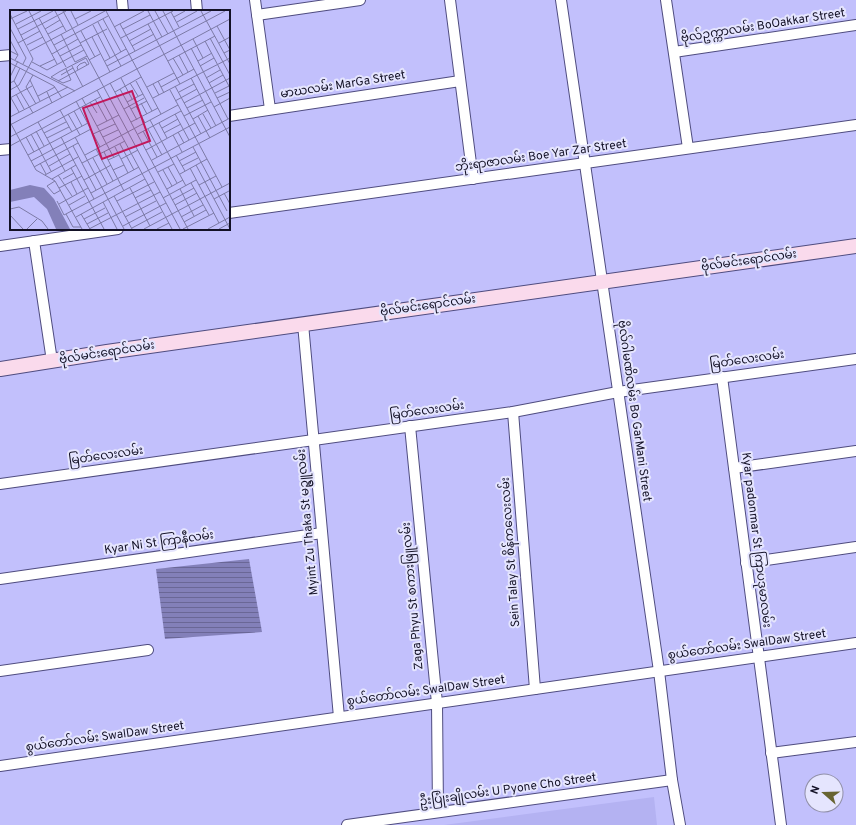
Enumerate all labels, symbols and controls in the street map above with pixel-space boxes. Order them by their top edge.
street label: ဗိုလ်ဥက္ကာလမ်း BoOakkar Street [679,3,846,48]
inset map [10,10,230,230]
street label: မာဃလမ်း MarGa Street [279,65,407,103]
street label: ဘိုးရာဇာလမ်း Boe Yar Zar Street [454,134,628,177]
street label: ဗိုလ်မင်းရောင်လမ်း [700,244,798,277]
street label: ဗိုလ်မင်းရောင်လမ်း [379,289,477,322]
street label: ဗိုလ်ဂါမဏိလမ်း Bo GarMani Street [612,319,657,503]
street label: ဗိုလ်မင်းရောင်လမ်း [58,336,156,369]
street label: မြတ်လေးလမ်း [708,345,785,374]
street label: မြတ်လေးလမ်း [388,396,465,425]
street label: မြတ်လေးလမ်း [67,441,144,470]
street label: Myint Zu Thaka St မဥ္ဇူလမ်း [292,448,323,596]
street label: Kyar padonmar St ကြာပဒုမာလမ်း [736,451,777,629]
street label: Sein Talay St စိန်ကလေးလမ်း [496,476,525,628]
street label: Zaga Phyu St စကားဖြူလမ်း [397,521,428,671]
street label: Kyar Ni St ကြာနီလမ်း [103,525,215,560]
street label: စွယ်တော်လမ်း SwalDaw Street [666,624,827,665]
street label: စွယ်တော်လမ်း SwalDaw Street [345,670,506,711]
street label: စွယ်တော်လမ်း SwalDaw Street [24,716,185,757]
street label: ဦးပြုံးချိုလမ်း U Pyone Cho Street [418,768,598,811]
north arrow [804,773,844,813]
text: N [808,784,823,796]

